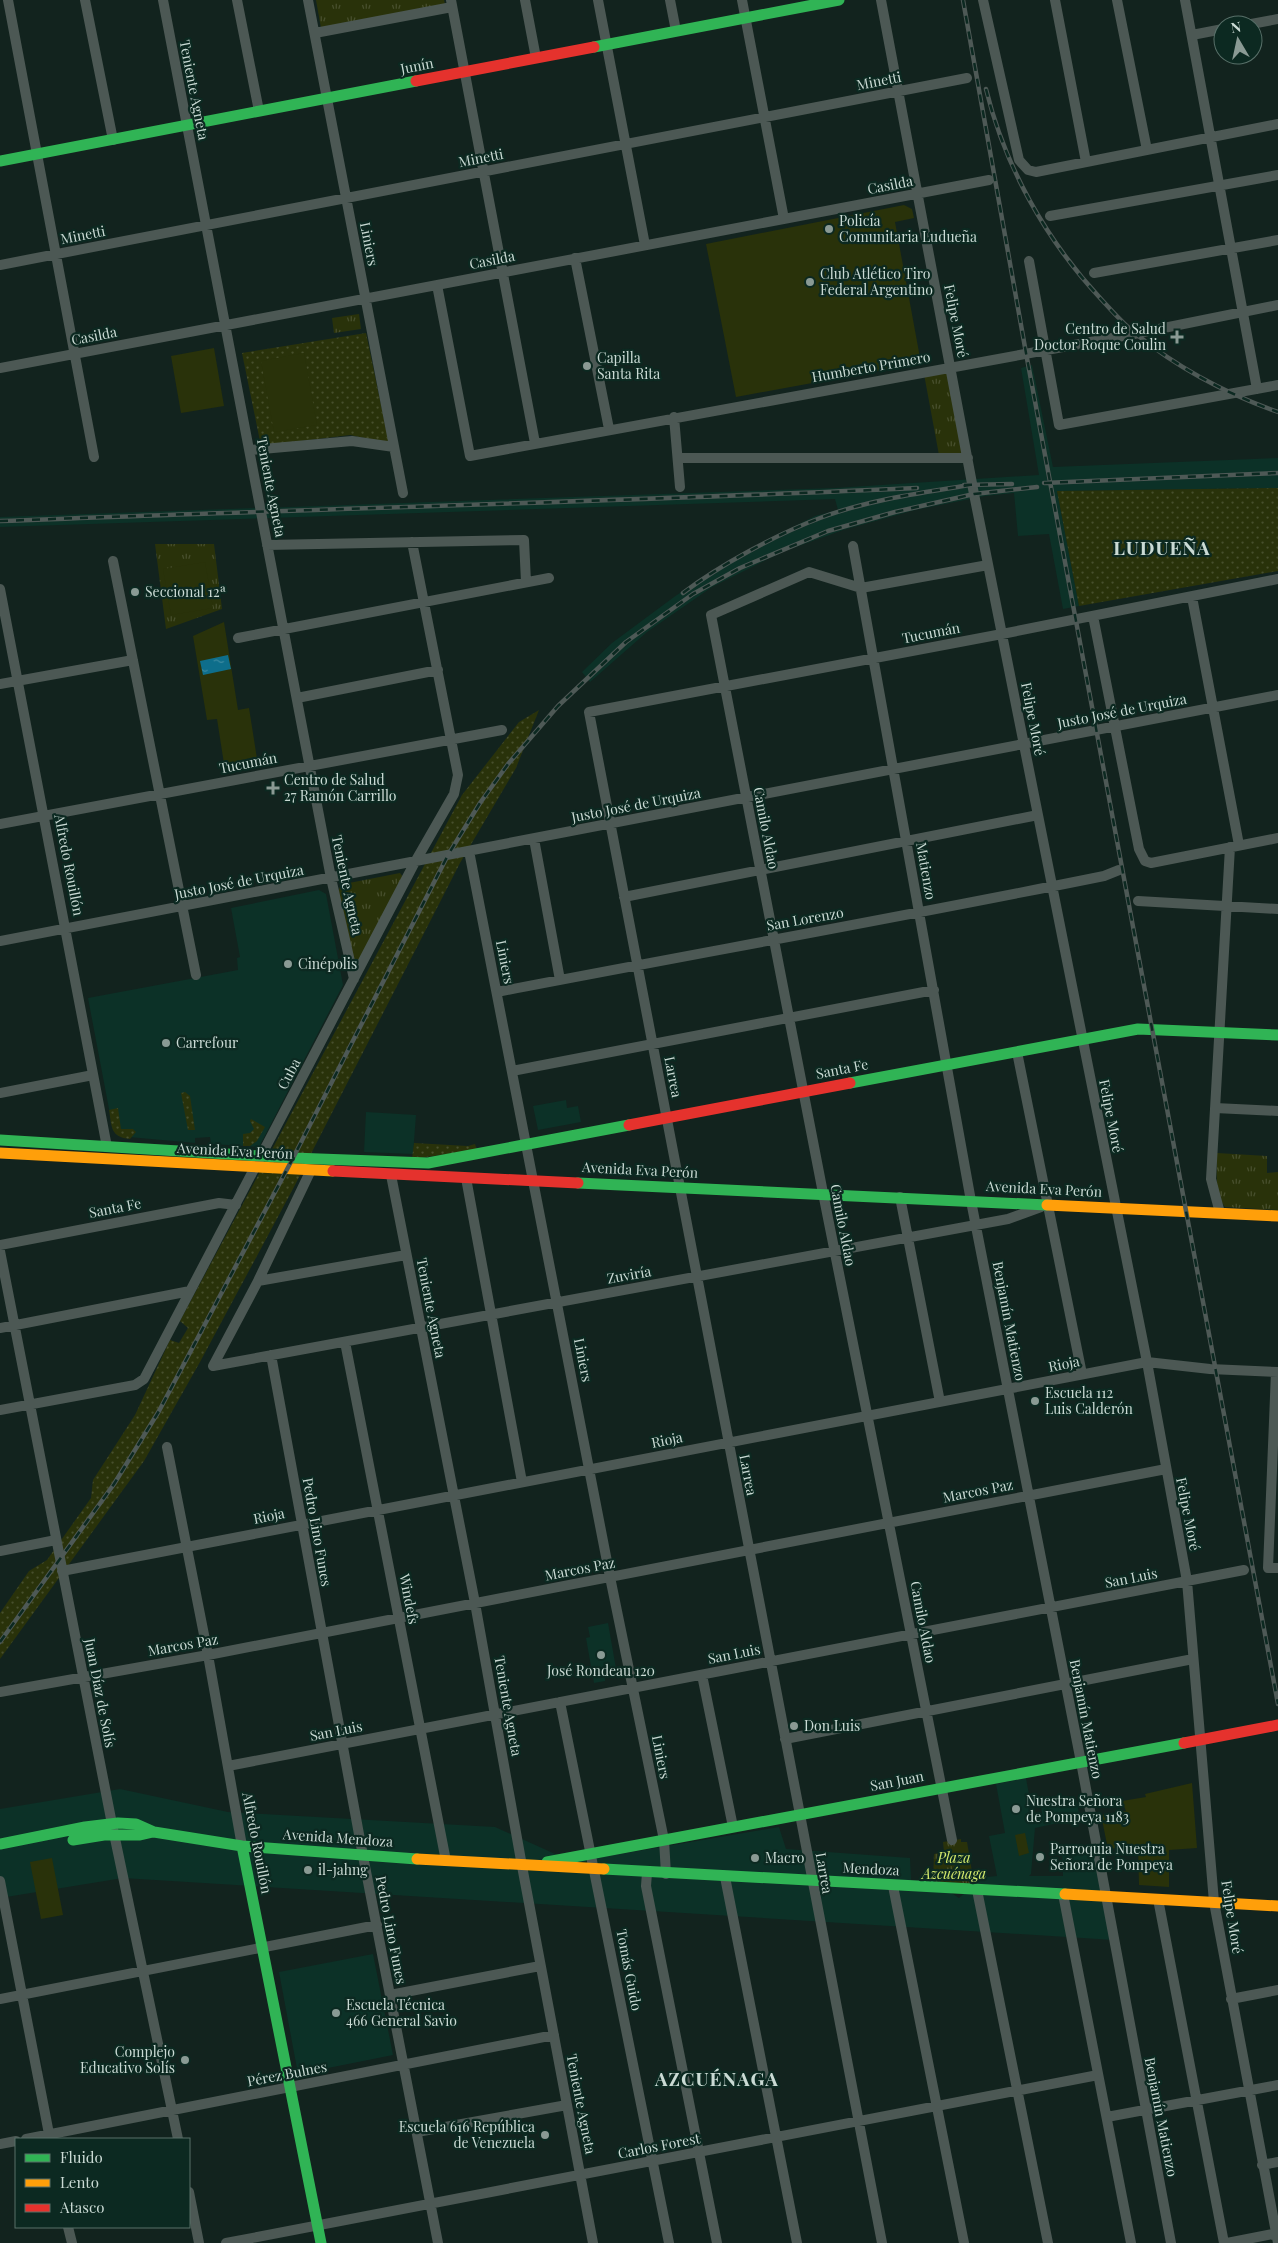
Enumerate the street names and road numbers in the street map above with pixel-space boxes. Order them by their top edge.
street label: Teniente Agneta [175,38,214,142]
street label: Junín [398,53,436,78]
street label: Minetti [855,67,903,94]
street label: Minetti [457,144,505,171]
street label: Casilda [866,171,914,198]
street label: Liniers [356,220,383,267]
street label: Minetti [59,221,107,248]
street label: Casilda [468,246,516,273]
street label: Felipe Moré [940,283,973,359]
street label: Casilda [70,322,118,349]
street label: Humberto Primero [810,347,932,386]
street label: Teniente Agneta [252,435,291,539]
street label: Tucumán [900,617,962,647]
street label: Felipe Moré [1017,681,1050,757]
street label: Justo José de Urquiza [1055,689,1188,733]
street label: Tucumán [217,747,279,777]
street label: Justo José de Urquiza [569,783,702,827]
street label: Camilo Aldao [749,785,784,871]
street label: Alfredo Rouillón [50,812,89,918]
street label: Teniente Agneta [328,833,367,937]
street label: Matienzo [912,841,941,901]
street label: Justo José de Urquiza [172,860,305,904]
street label: San Lorenzo [765,902,845,935]
street label: Liniers [492,938,519,985]
street label: Santa Fe [814,1054,870,1083]
street label: Cuba [273,1055,305,1093]
street label: Larrea [660,1055,687,1099]
street label: Felipe Moré [1095,1078,1128,1154]
street label: Avenida Eva Perón [176,1138,294,1163]
street label: Avenida Eva Perón [581,1157,699,1182]
street label: Avenida Eva Perón [985,1176,1103,1201]
street label: Camilo Aldao [826,1182,861,1268]
street label: Santa Fe [87,1193,143,1222]
street label: Teniente Agneta [412,1256,451,1360]
street label: Benjamín Matienzo [989,1260,1030,1383]
street label: Zuviría [605,1261,653,1288]
street label: Liniers [570,1336,597,1383]
street label: Rioja [1047,1351,1081,1376]
street label: Rioja [650,1427,684,1452]
street label: Larrea [735,1453,762,1497]
street label: Marcos Paz [941,1474,1015,1507]
street label: Pedro Lino Funes [299,1476,336,1588]
street label: Felipe Moré [1172,1476,1205,1552]
street label: Rioja [252,1503,286,1528]
street label: Marcos Paz [543,1552,617,1585]
street label: San Luis [1103,1563,1159,1592]
street label: Windefs [395,1571,424,1626]
street label: Camilo Aldao [906,1579,941,1665]
street label: Marcos Paz [146,1629,220,1660]
street label: Juan Díaz de Solís [80,1636,120,1749]
street label: San Luis [706,1639,762,1668]
street label: Teniente Agneta [490,1654,527,1758]
street label: Benjamín Matienzo [1066,1658,1107,1781]
street label: San Luis [308,1716,364,1745]
street label: Liniers [648,1733,675,1780]
street label: San Juan [868,1766,926,1795]
street label: Alfredo Rouillón [238,1790,277,1896]
street label: Avenida Mendoza [281,1824,394,1851]
street label: Larrea [812,1851,837,1895]
street label: Mendoza [842,1858,900,1879]
street label: Pedro Lino Funes [372,1874,411,1986]
street label: Felipe Moré [1217,1879,1248,1955]
street label: Tomás Guido [612,1927,647,2013]
street label: Teniente Agneta [562,2052,601,2156]
street label: Pérez Bulnes [245,2056,328,2091]
street label: Benjamín Matienzo [1141,2056,1182,2179]
street label: Carlos Forest [616,2128,703,2163]

